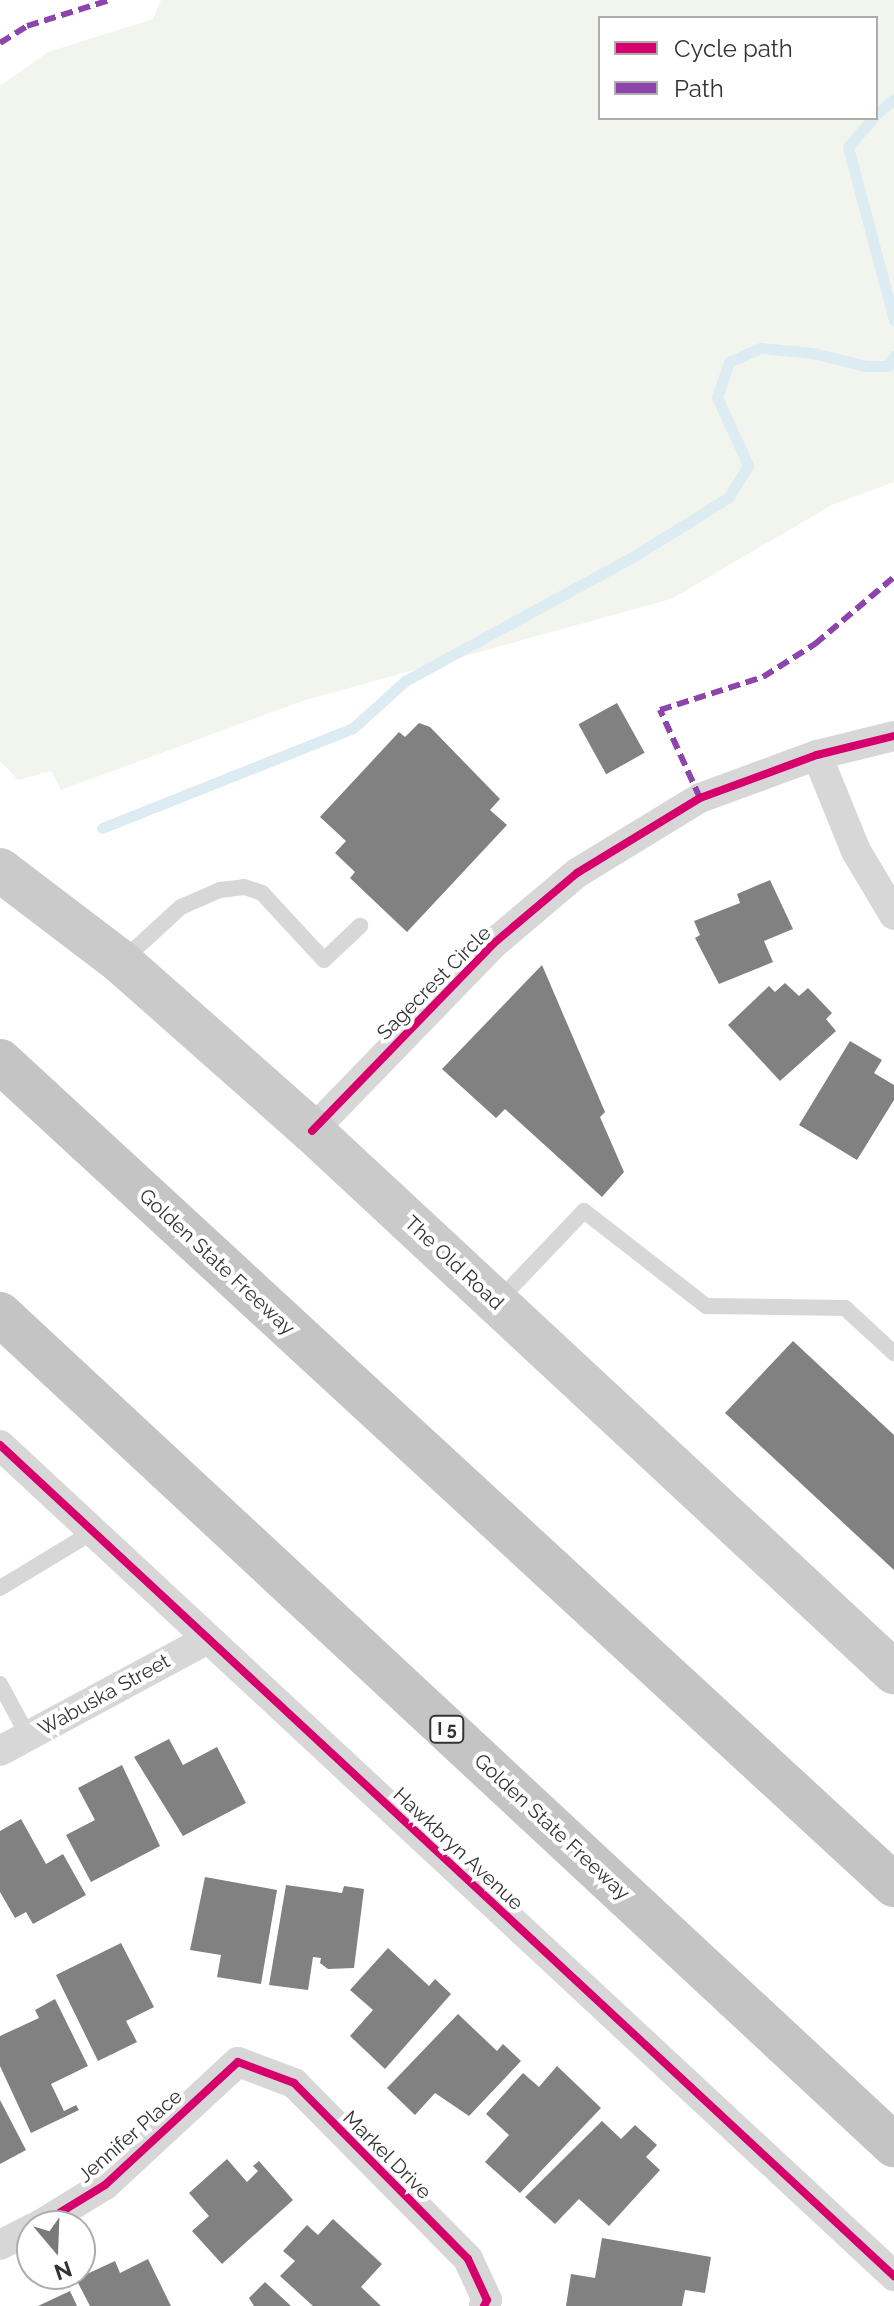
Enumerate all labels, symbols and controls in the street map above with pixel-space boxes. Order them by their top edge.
legend [598,16,878,120]
text: Cycle path [674,34,793,63]
text: Path [674,74,724,103]
street label: Sagecrest Circle [372,921,496,1045]
street label: Golden State Freeway [134,1184,300,1340]
street label: The Old Road [399,1211,509,1315]
street label: Wabuska Street [34,1649,174,1741]
road number: I 5 [429,1715,465,1743]
street label: Golden State Freeway [469,1749,635,1905]
street label: Hawkbryn Avenue [388,1783,528,1915]
street label: Jennifer Place [73,2084,187,2188]
street label: Markel Drive [338,2106,436,2204]
north arrow [16,2210,96,2290]
text: N [51,2256,75,2286]

